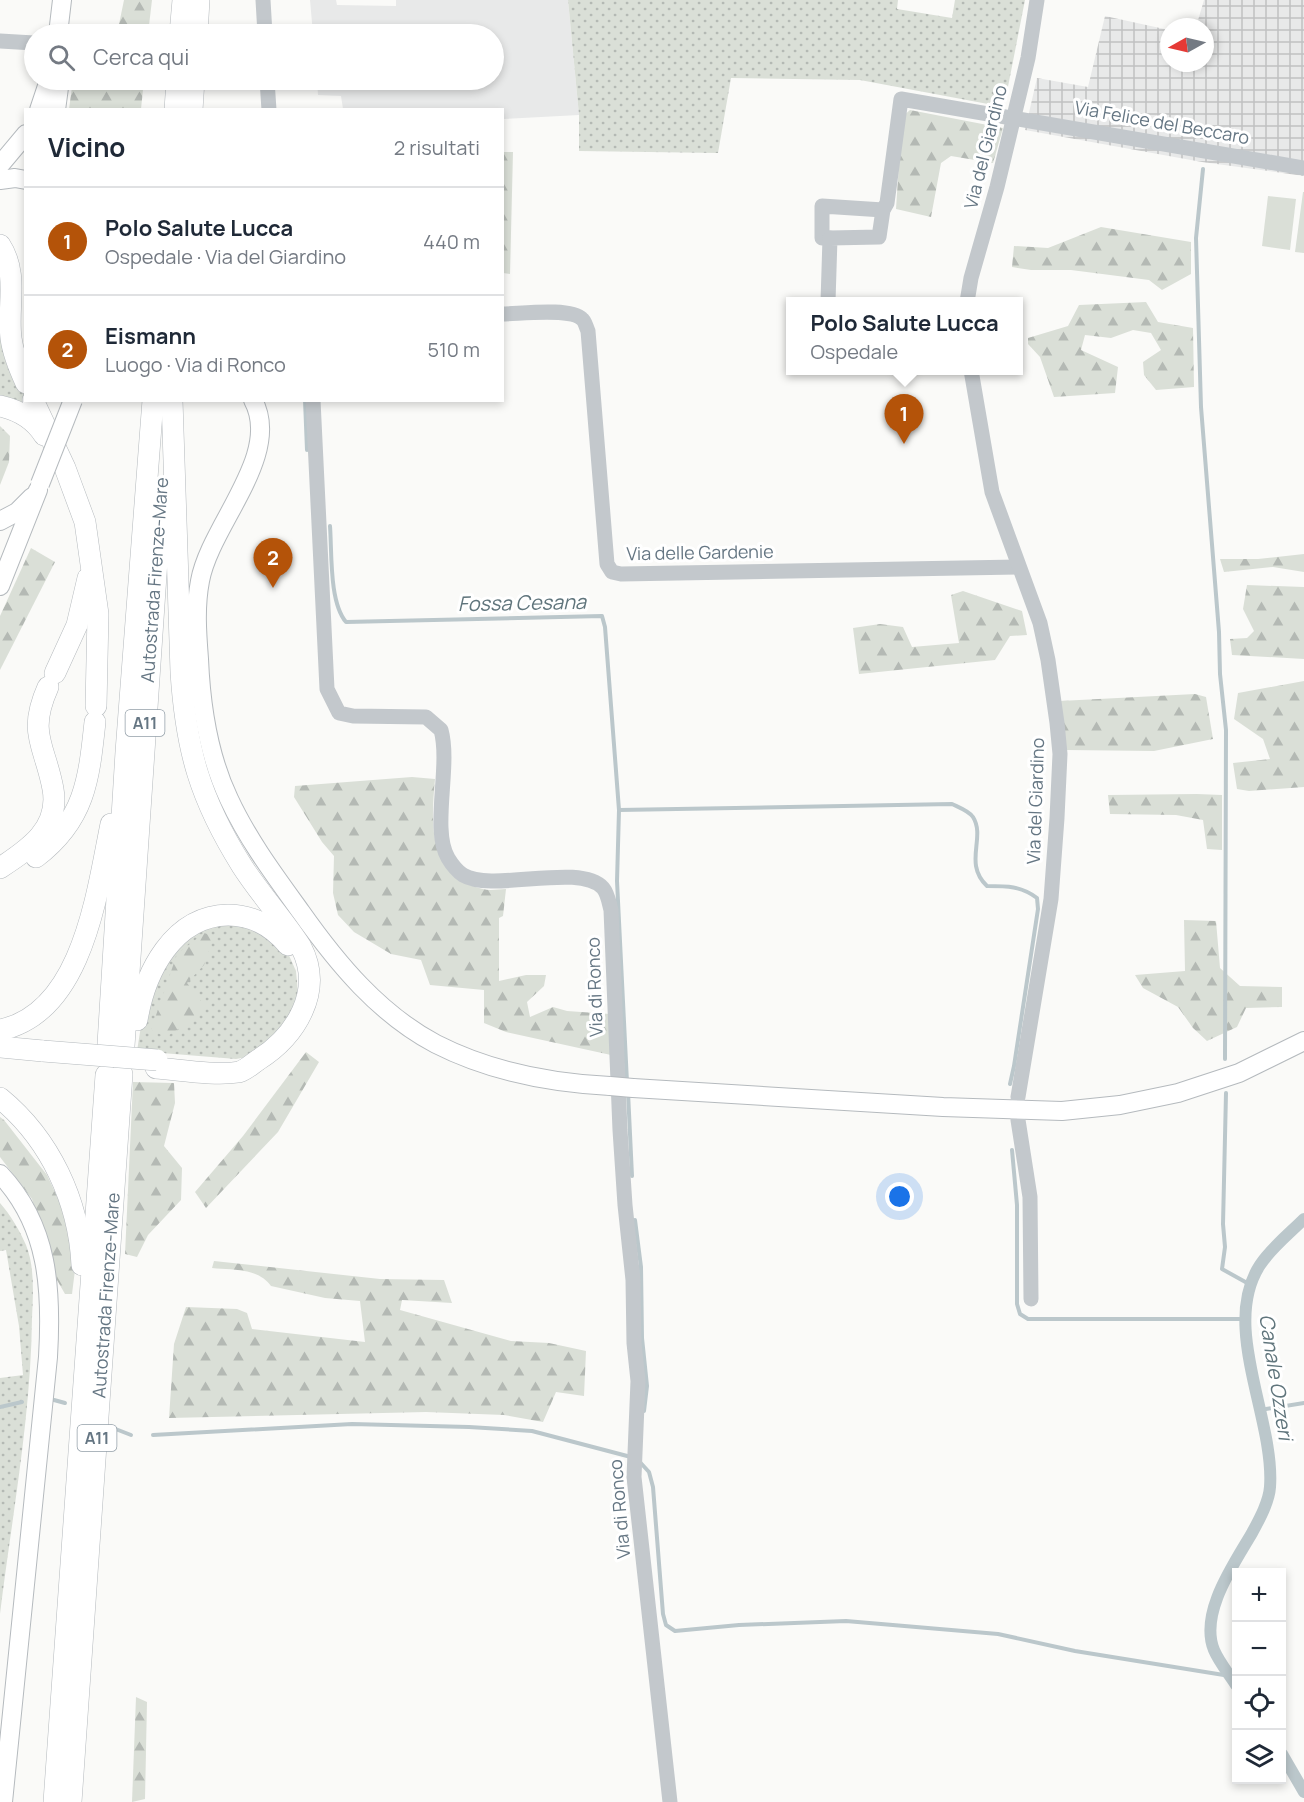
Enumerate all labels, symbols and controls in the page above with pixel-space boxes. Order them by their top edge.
north arrow [1160,18,1214,72]
search box [24,24,504,90]
icon: search [45,41,78,74]
text: Cerca qui [93,42,189,72]
street label: Via del Giardino [958,82,1012,211]
street label: Via Felice del Beccaro [1073,95,1251,149]
text: Vicino [48,129,125,165]
text: 2 risultati [394,134,480,161]
text: Polo Salute Lucca [105,213,293,243]
text: 1 [63,228,72,255]
text: 440 m [423,228,480,255]
text: Ospedale · Via del Giardino [105,243,346,270]
popup [786,297,1023,375]
text: Polo Salute Lucca [810,308,999,338]
text: Eismann [105,321,196,351]
text: 2 [62,336,73,363]
text: 510 m [427,336,480,363]
text: Ospedale [810,338,898,365]
text: Luogo · Via di Ronco [105,351,286,378]
pin: 1 [884,394,924,444]
street label: Autostrada Firenze-Mare [135,476,173,683]
pin: 2 [254,538,292,588]
street label: Via delle Gardenie [626,539,774,565]
water label: Fossa Cesana [458,588,587,617]
road number: A11 [126,710,164,736]
street label: Via del Giardino [1021,737,1049,865]
street label: Via di Ronco [580,937,608,1037]
your location [885,1182,914,1211]
street label: Autostrada Firenze-Mare [86,1192,125,1399]
water label: Canale Ozzeri [1253,1312,1300,1444]
road number: A11 [78,1425,116,1451]
street label: Via di Ronco [603,1458,635,1560]
map controls [1232,1568,1286,1784]
button: + [1232,1568,1286,1622]
button: − [1232,1622,1286,1676]
button: locate [1232,1676,1286,1730]
button: layers [1232,1730,1286,1784]

